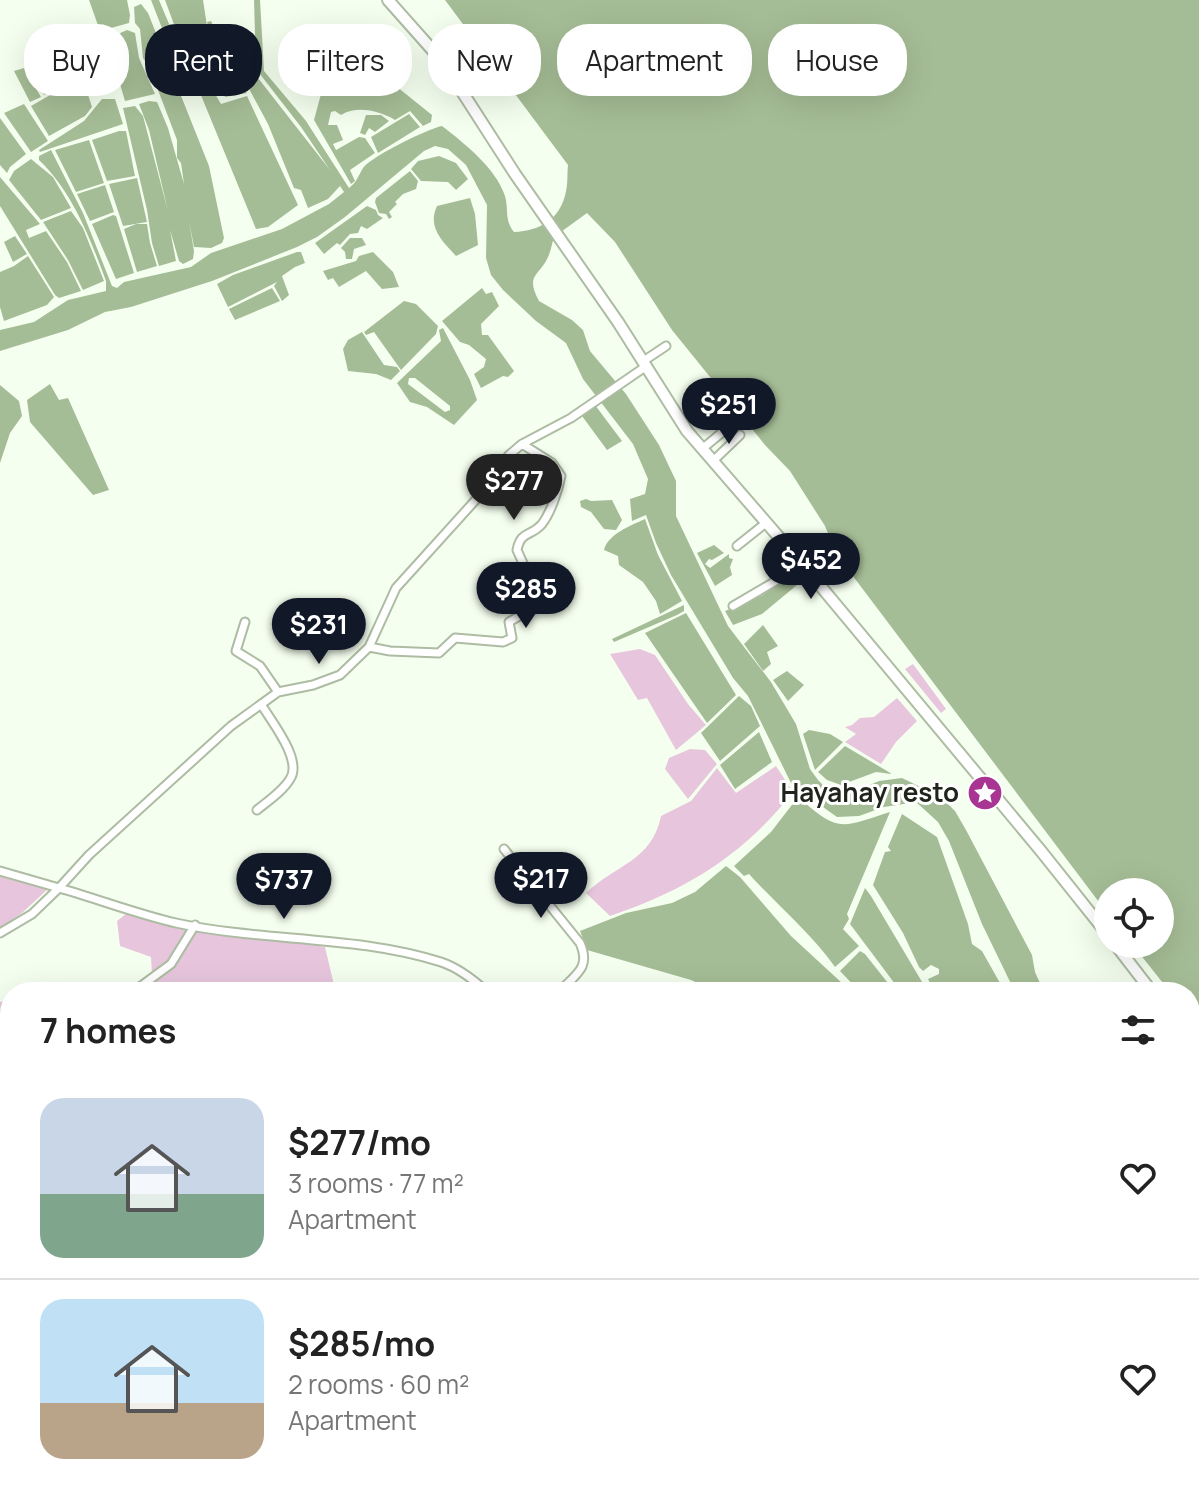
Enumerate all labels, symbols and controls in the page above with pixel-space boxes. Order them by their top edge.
chip: Buy [24,24,129,96]
chip: Rent [145,24,262,96]
chip: Filters [278,24,412,96]
chip: New [428,24,541,96]
chip: Apartment [557,24,752,96]
chip: House [768,24,907,96]
pin: $251 [682,378,776,446]
text: $251 [700,386,758,422]
pin: $277 [467,454,561,522]
text: $277 [484,462,544,498]
pin: $452 [764,533,858,601]
text: $452 [780,541,842,577]
pin: $285 [479,562,573,630]
text: $285 [495,570,557,606]
pin: $231 [272,598,366,666]
text: $231 [290,606,348,642]
place label: Hayahay resto [780,774,959,810]
place icon: Hayahay resto [966,774,1004,812]
pin: $217 [494,852,588,920]
pin: $737 [237,853,331,921]
text: $217 [512,860,570,896]
text: $737 [254,861,314,897]
map controls [1094,878,1174,958]
button: locate [1094,878,1174,958]
text: 7 homes [40,1007,176,1053]
icon: filters [1116,1008,1160,1052]
text: $277/mo [288,1119,431,1165]
icon: home [104,1130,200,1226]
icon: heart [1116,1156,1160,1200]
text: 3 rooms · 77 m² [288,1165,464,1201]
text: Apartment [288,1201,417,1237]
text: $285/mo [288,1320,435,1366]
icon: home [104,1331,200,1427]
icon: heart [1116,1357,1160,1401]
text: 2 rooms · 60 m² [288,1366,470,1402]
text: Apartment [288,1402,417,1438]

